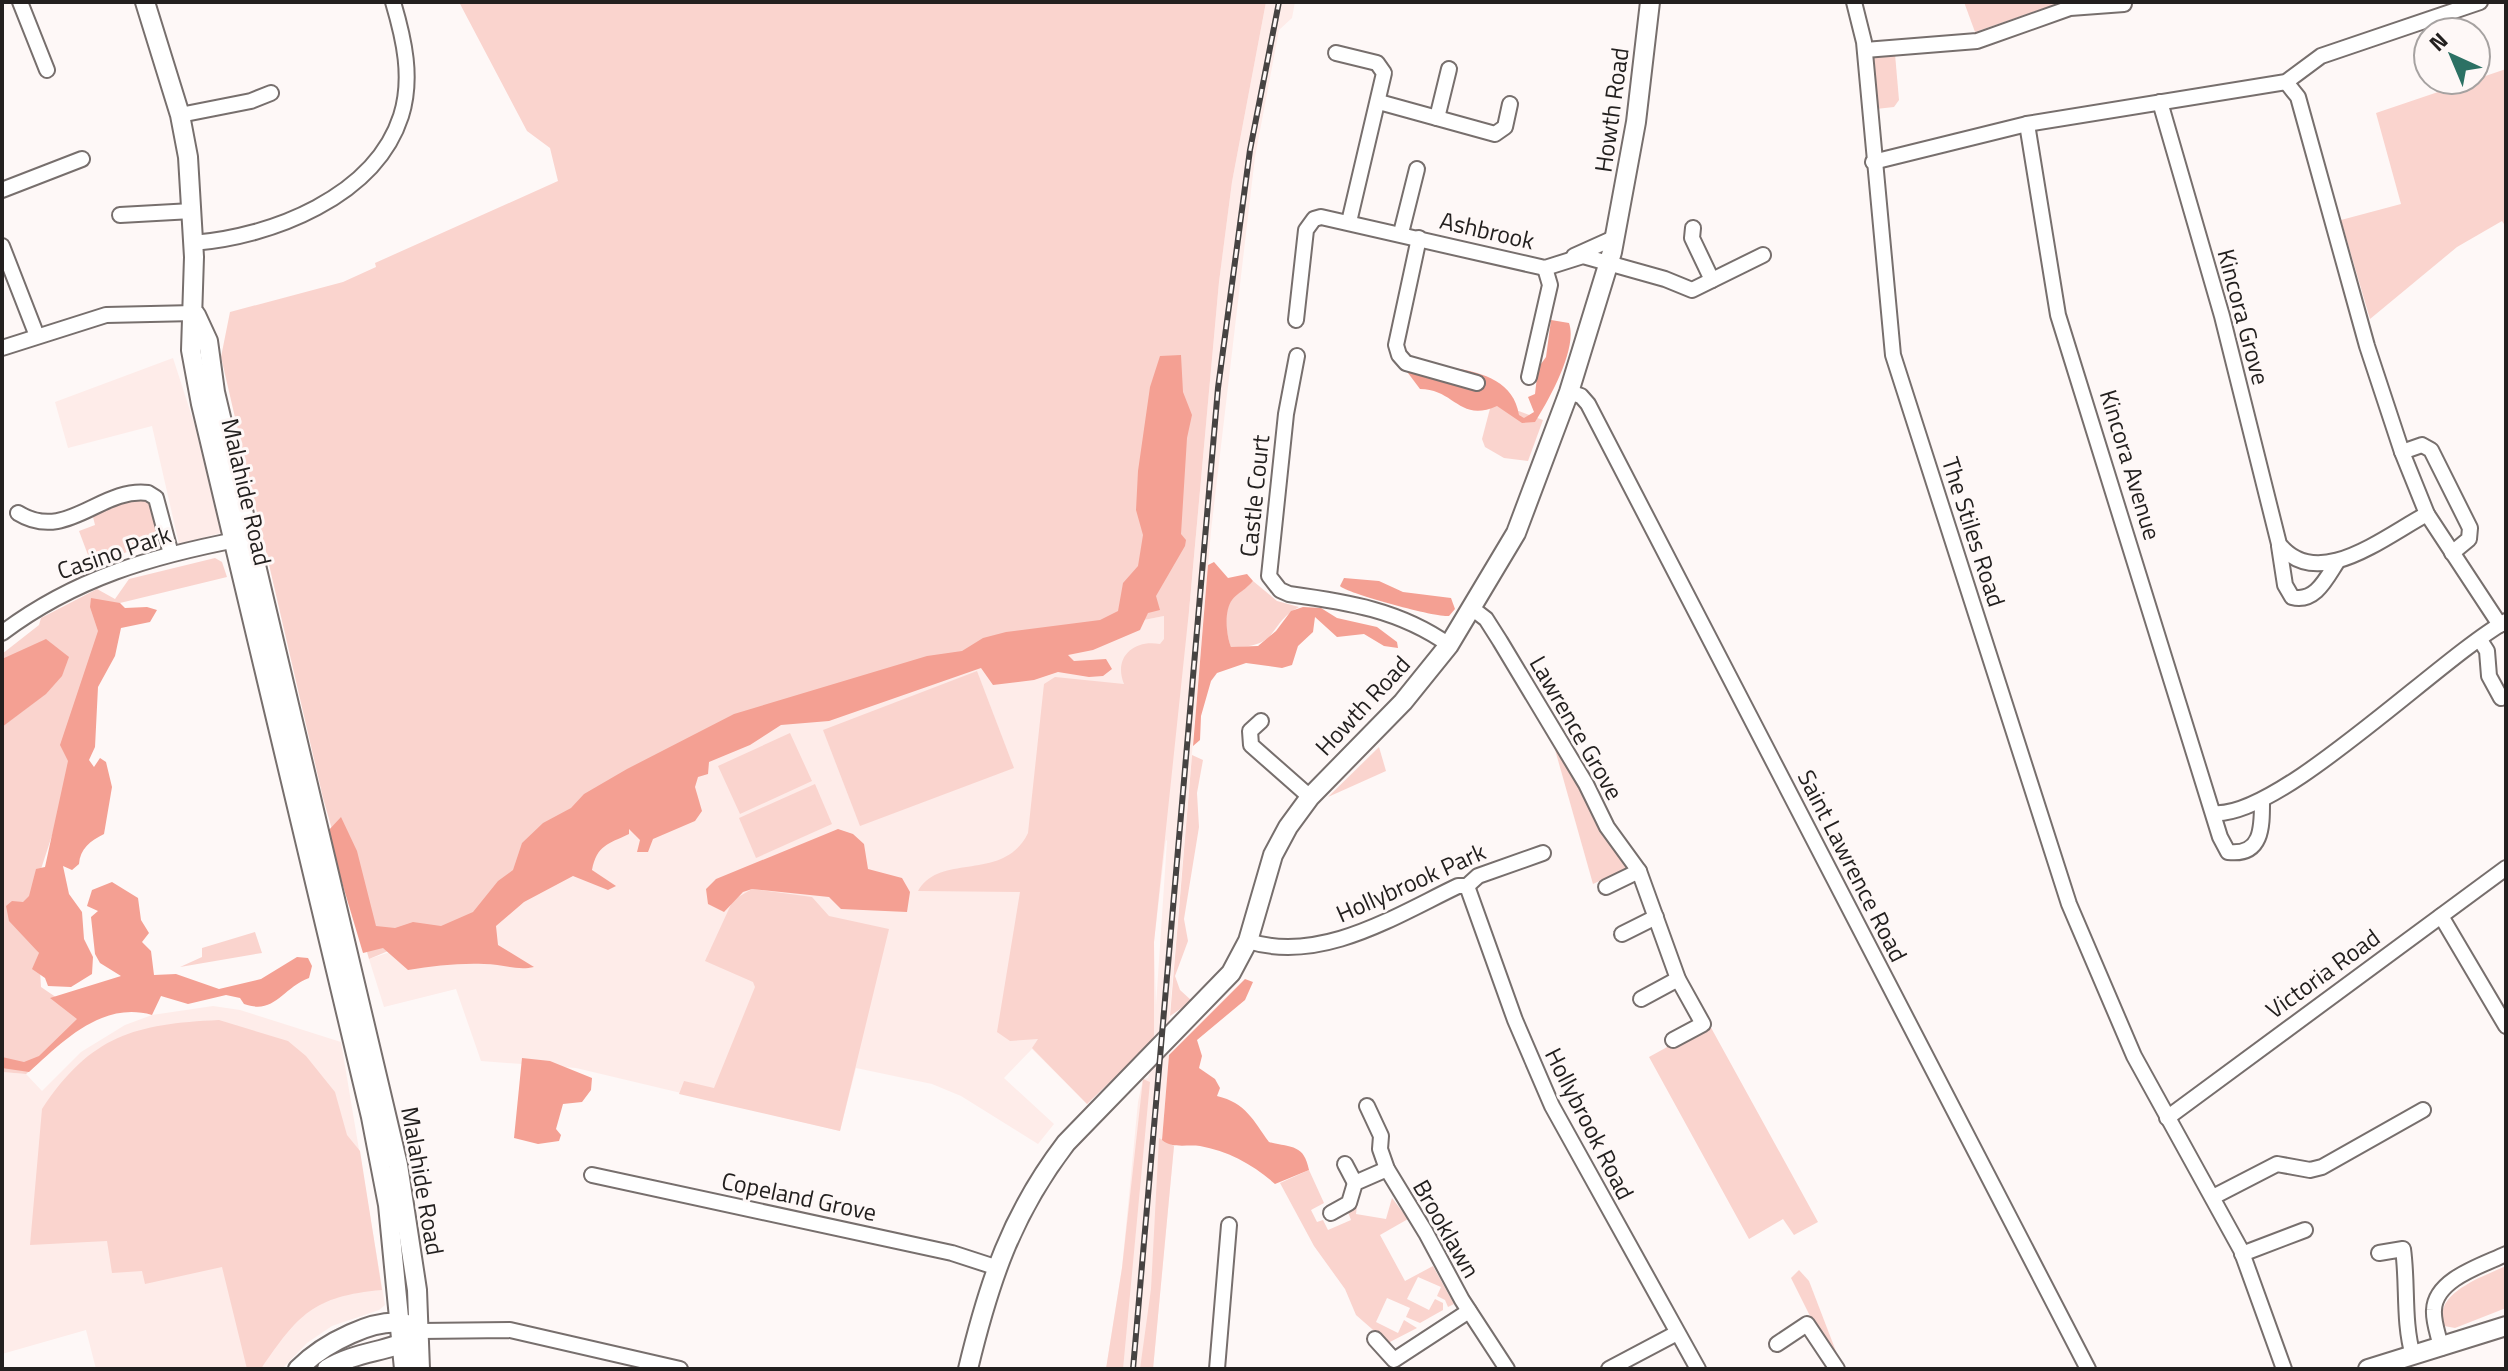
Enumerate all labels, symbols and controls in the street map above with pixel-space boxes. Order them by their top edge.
north arrow [2412,16,2492,96]
text: N [2421,24,2455,59]
street label: Howth Road [1584,45,1638,174]
street label: Ashbrook [1436,202,1538,258]
street label: Kincora Grove [2209,245,2279,389]
street label: Kincora Avenue [2091,385,2171,544]
street label: Malahide Road [213,415,281,569]
street label: Castle Court [1230,432,1278,559]
street label: The Stiles Road [1933,452,2015,611]
street label: Casino Park [52,516,176,588]
street label: Howth Road [1306,647,1418,763]
street label: Lawrence Grove [1521,649,1633,806]
street label: Saint Lawrence Road [1789,763,1917,968]
street label: Hollybrook Park [1330,833,1492,931]
street label: Victoria Road [2258,919,2387,1027]
street label: Hollybrook Road [1536,1041,1644,1206]
street label: Malahide Road [392,1104,454,1258]
street label: Copeland Grove [718,1162,880,1230]
street label: Brooklawn [1404,1173,1490,1284]

